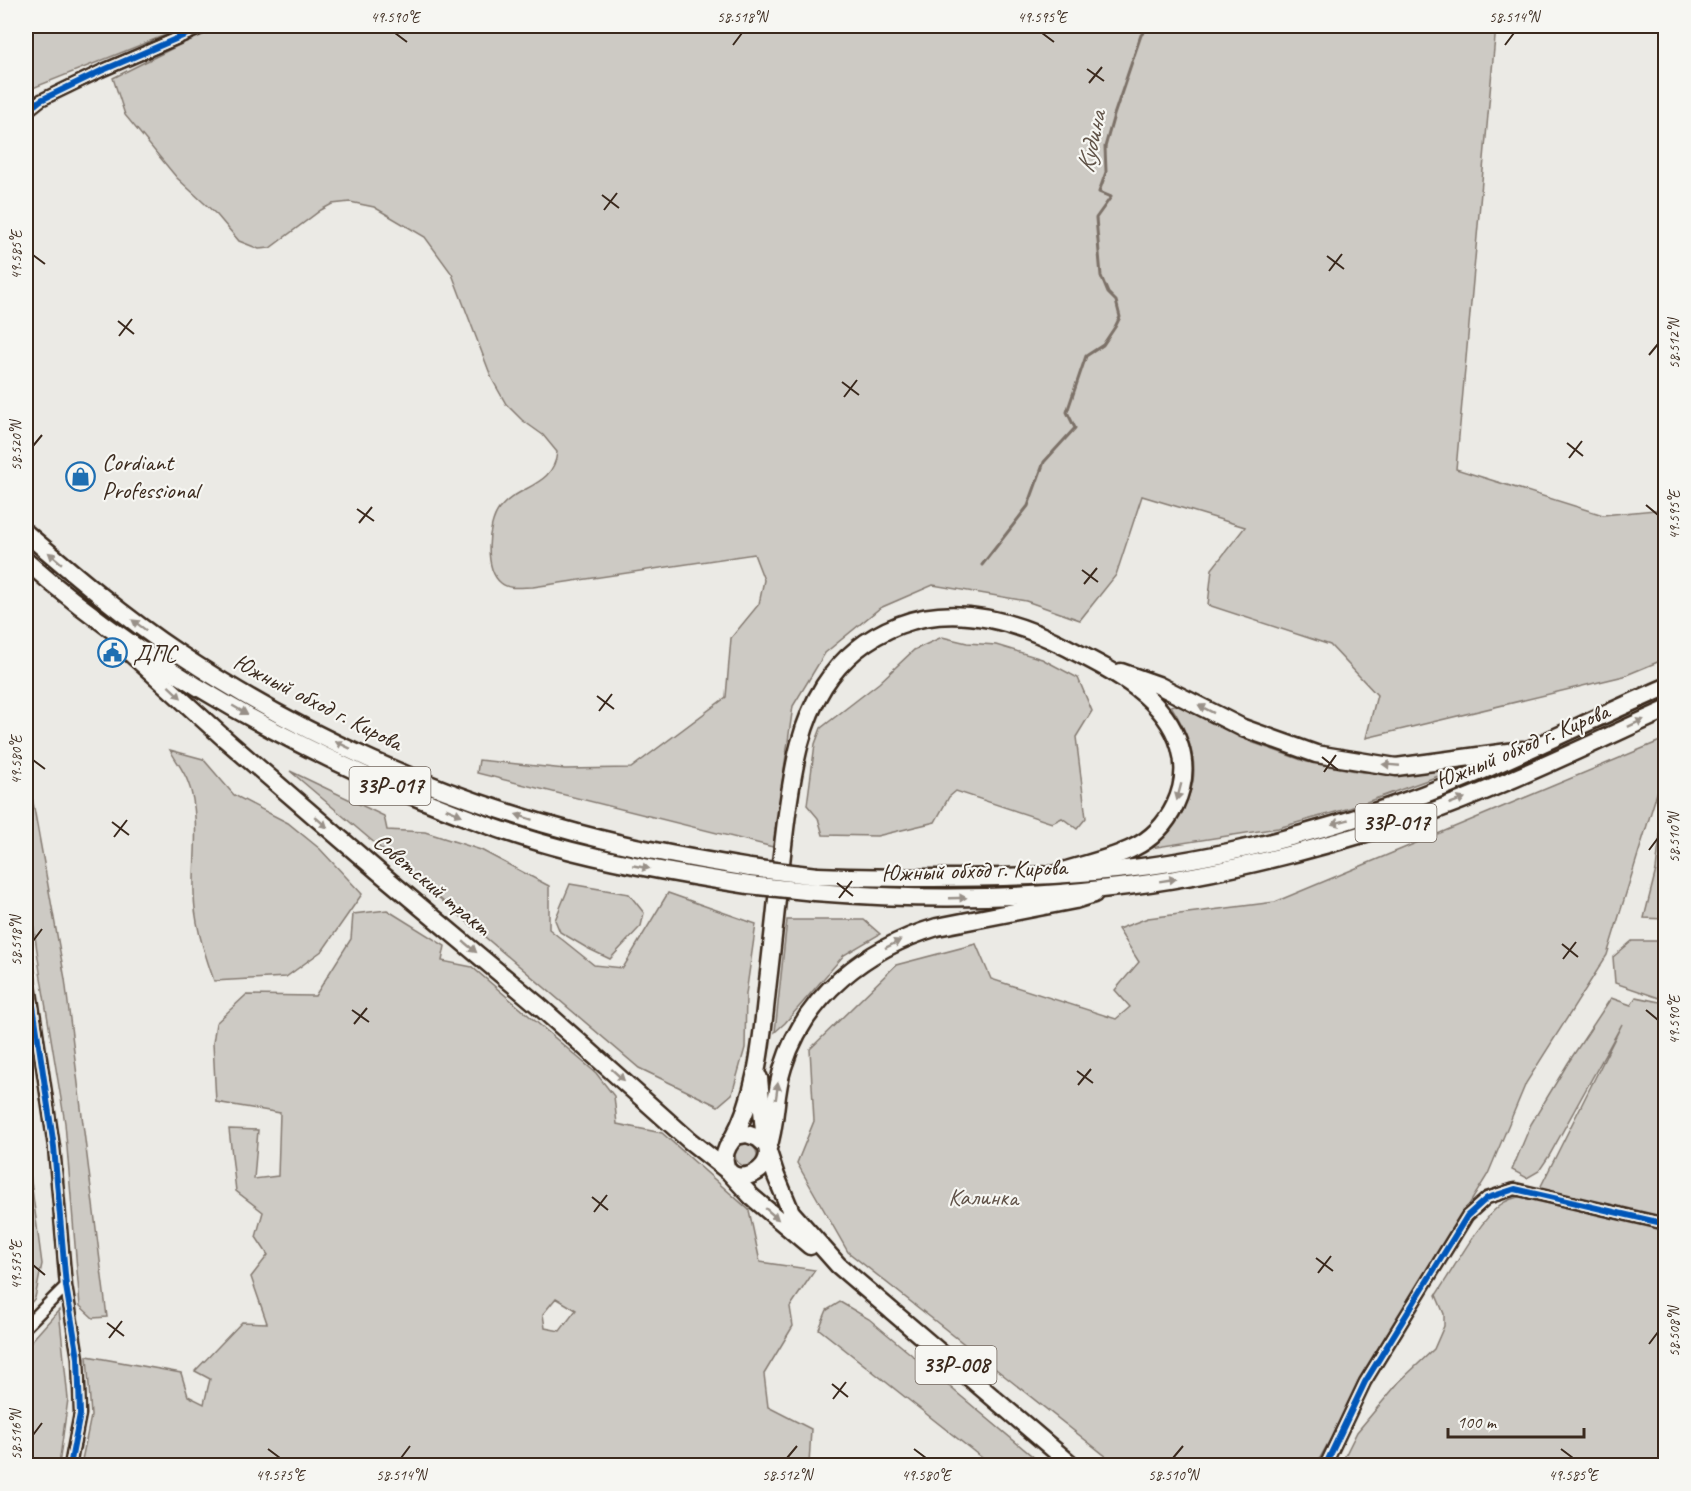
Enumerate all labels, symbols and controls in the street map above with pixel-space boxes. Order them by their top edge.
text: 49.590°E [371,8,422,27]
text: 58.518°N [717,8,770,27]
text: 49.595°E [1018,8,1069,27]
text: 58.514°N [1489,8,1542,27]
water label: Кудина [1068,105,1114,176]
text: 49.585°E [7,228,26,279]
text: 58.512°N [1665,316,1684,369]
text: 58.520°N [7,418,26,471]
place label: Cordiant Professional [102,447,203,505]
shop icon: Cordiant Professional [65,460,97,492]
text: 49.595°E [1665,488,1684,539]
one-way arrow [47,551,63,564]
one-way arrow [131,619,147,631]
public building icon: ДПС [96,637,128,669]
place label: ДПС [133,638,179,668]
street label: Южный обход г. Кирова [229,647,409,758]
one-way arrow [168,685,183,699]
street label: Южный обход г. Кирова [1431,695,1615,796]
one-way arrow [1197,704,1214,714]
one-way arrow [232,705,248,716]
one-way arrow [1627,719,1644,728]
text: 49.580°E [7,733,26,784]
one-way arrow [334,741,351,750]
one-way arrow [1381,760,1400,770]
road number: 33Р-017 [350,767,430,805]
one-way arrow [1174,783,1184,801]
one-way arrow [1448,796,1466,806]
road number: 33Р-017 [1356,804,1436,842]
one-way arrow [445,808,463,818]
text: 58.510°N [1665,810,1684,863]
one-way arrow [515,812,533,822]
one-way arrow [313,815,328,828]
one-way arrow [1331,818,1349,827]
street label: Советский тракт [367,826,498,943]
street label: Южный обход г. Кирова [881,852,1069,888]
one-way arrow [631,863,650,872]
one-way arrow [1159,875,1178,884]
one-way arrow [948,893,967,902]
text: 58.518°N [7,913,26,966]
one-way arrow [885,939,902,949]
one-way arrow [462,940,477,953]
text: 49.590°E [1665,993,1684,1044]
one-way arrow [610,1068,625,1082]
one-way arrow [773,1081,782,1100]
park label: Калинка [948,1182,1020,1212]
one-way arrow [764,1207,779,1220]
text: 49.575°E [7,1238,26,1289]
text: 58.508°N [1665,1304,1684,1357]
road number: 33Р-008 [916,1346,996,1384]
scale bar [1448,1401,1584,1439]
text: 58.516°N [7,1407,26,1460]
text: 100 m [1457,1411,1498,1433]
text: 49.575°E [256,1466,307,1485]
text: 58.514°N [376,1466,429,1485]
text: 58.512°N [762,1466,815,1485]
text: 49.580°E [902,1466,953,1485]
text: 58.510°N [1148,1466,1201,1485]
text: 49.585°E [1549,1466,1600,1485]

